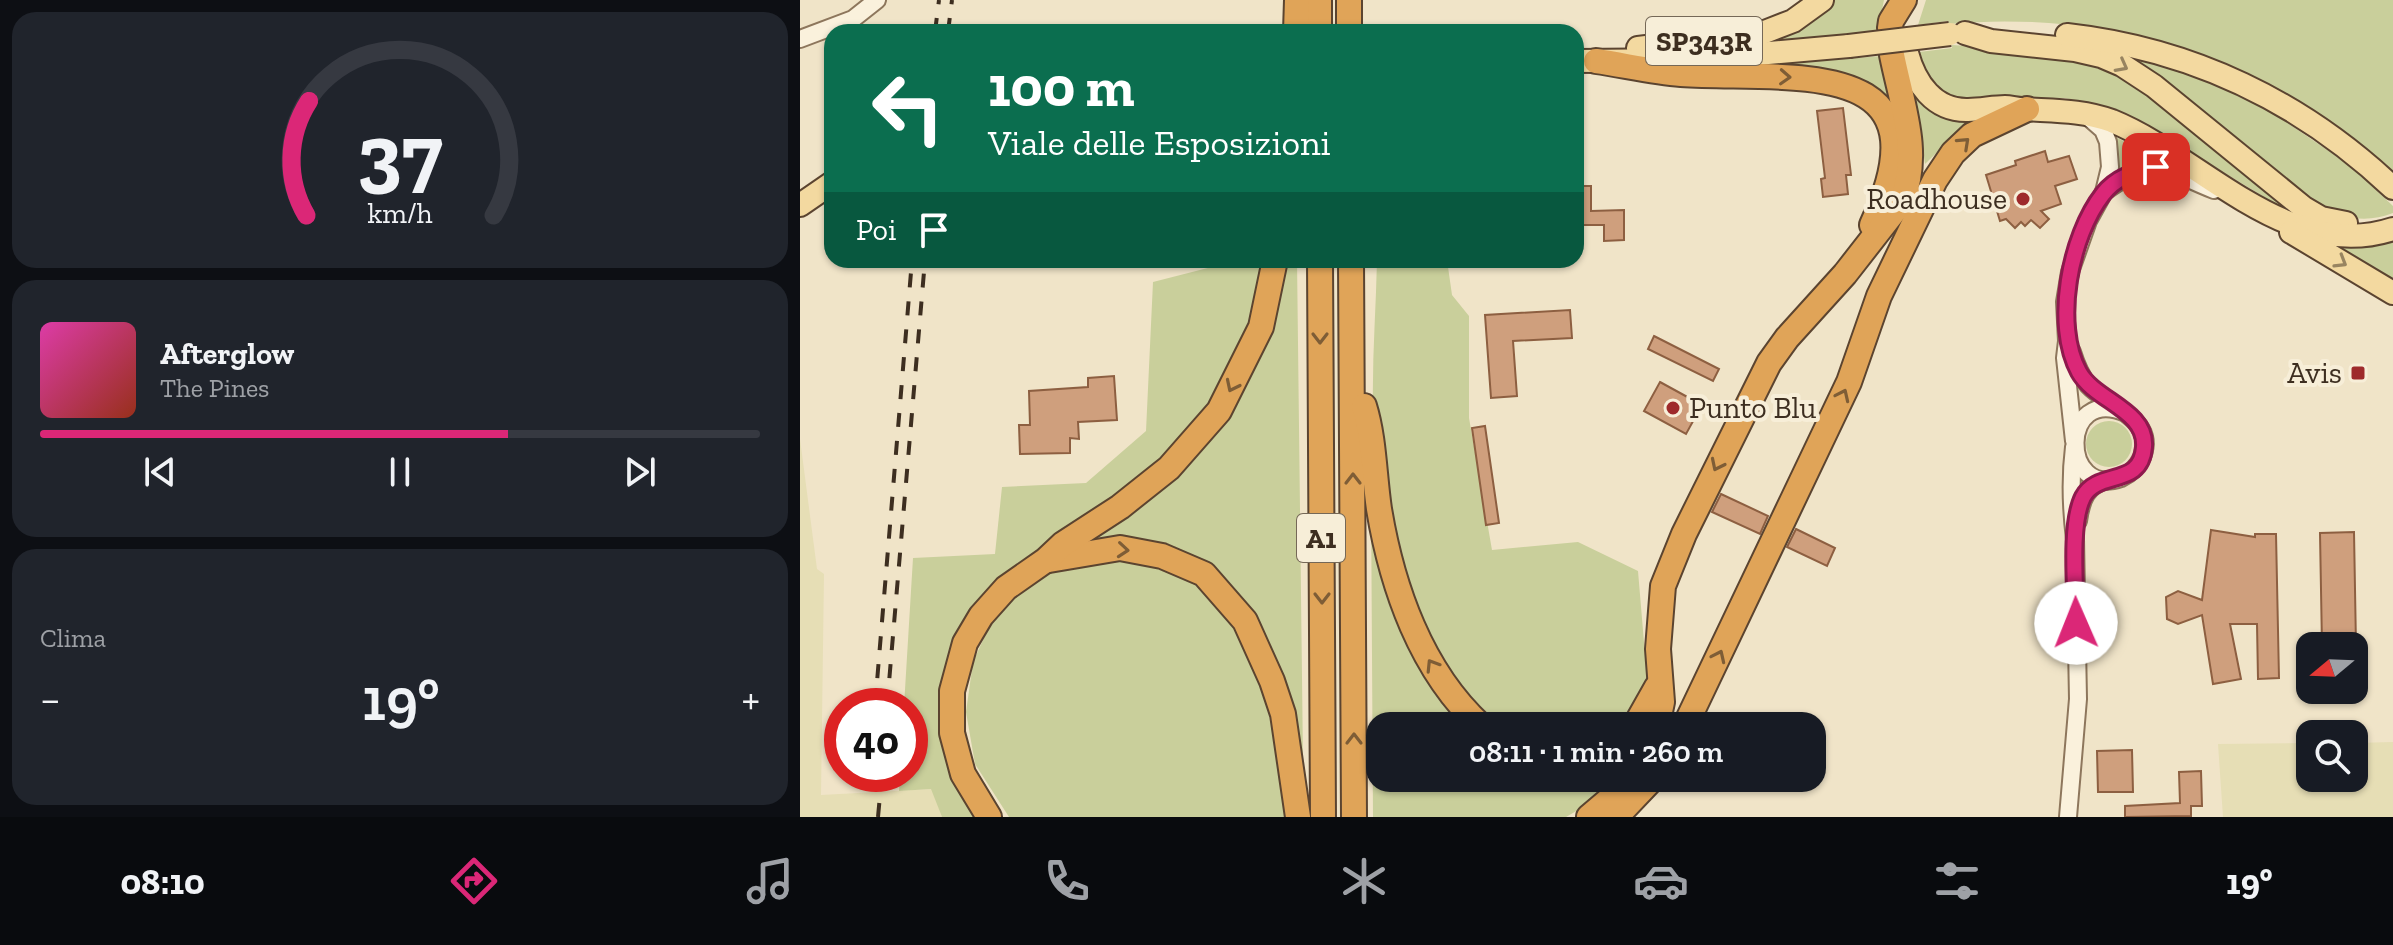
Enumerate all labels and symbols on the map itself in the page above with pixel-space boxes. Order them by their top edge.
road number: SP343R [1646,17,1762,65]
one-way arrow [2114,56,2129,71]
one-way arrow [1779,68,1792,85]
pin [2122,133,2190,201]
one-way arrow [1954,139,1969,153]
place label: Roadhouse [1866,181,2007,217]
marker: Roadhouse [2014,190,2032,208]
one-way arrow [2332,252,2347,268]
one-way arrow [1311,332,1329,345]
place label: Avis [2287,355,2342,391]
marker: Avis [2349,364,2367,382]
one-way arrow [1226,377,1242,392]
one-way arrow [1833,389,1849,404]
place label: Punto Blu [1689,390,1816,426]
marker: Punto Blu [1664,399,1682,417]
one-way arrow [1711,456,1727,471]
one-way arrow [1344,472,1361,485]
road number: A1 [1297,514,1345,562]
one-way arrow [1117,541,1130,558]
position arrow [2034,581,2118,665]
one-way arrow [1313,592,1331,605]
north arrow [2296,632,2368,704]
one-way arrow [1709,649,1725,664]
one-way arrow [1427,659,1442,674]
speed limit sign: 40 [824,688,928,792]
one-way arrow [1345,732,1363,745]

